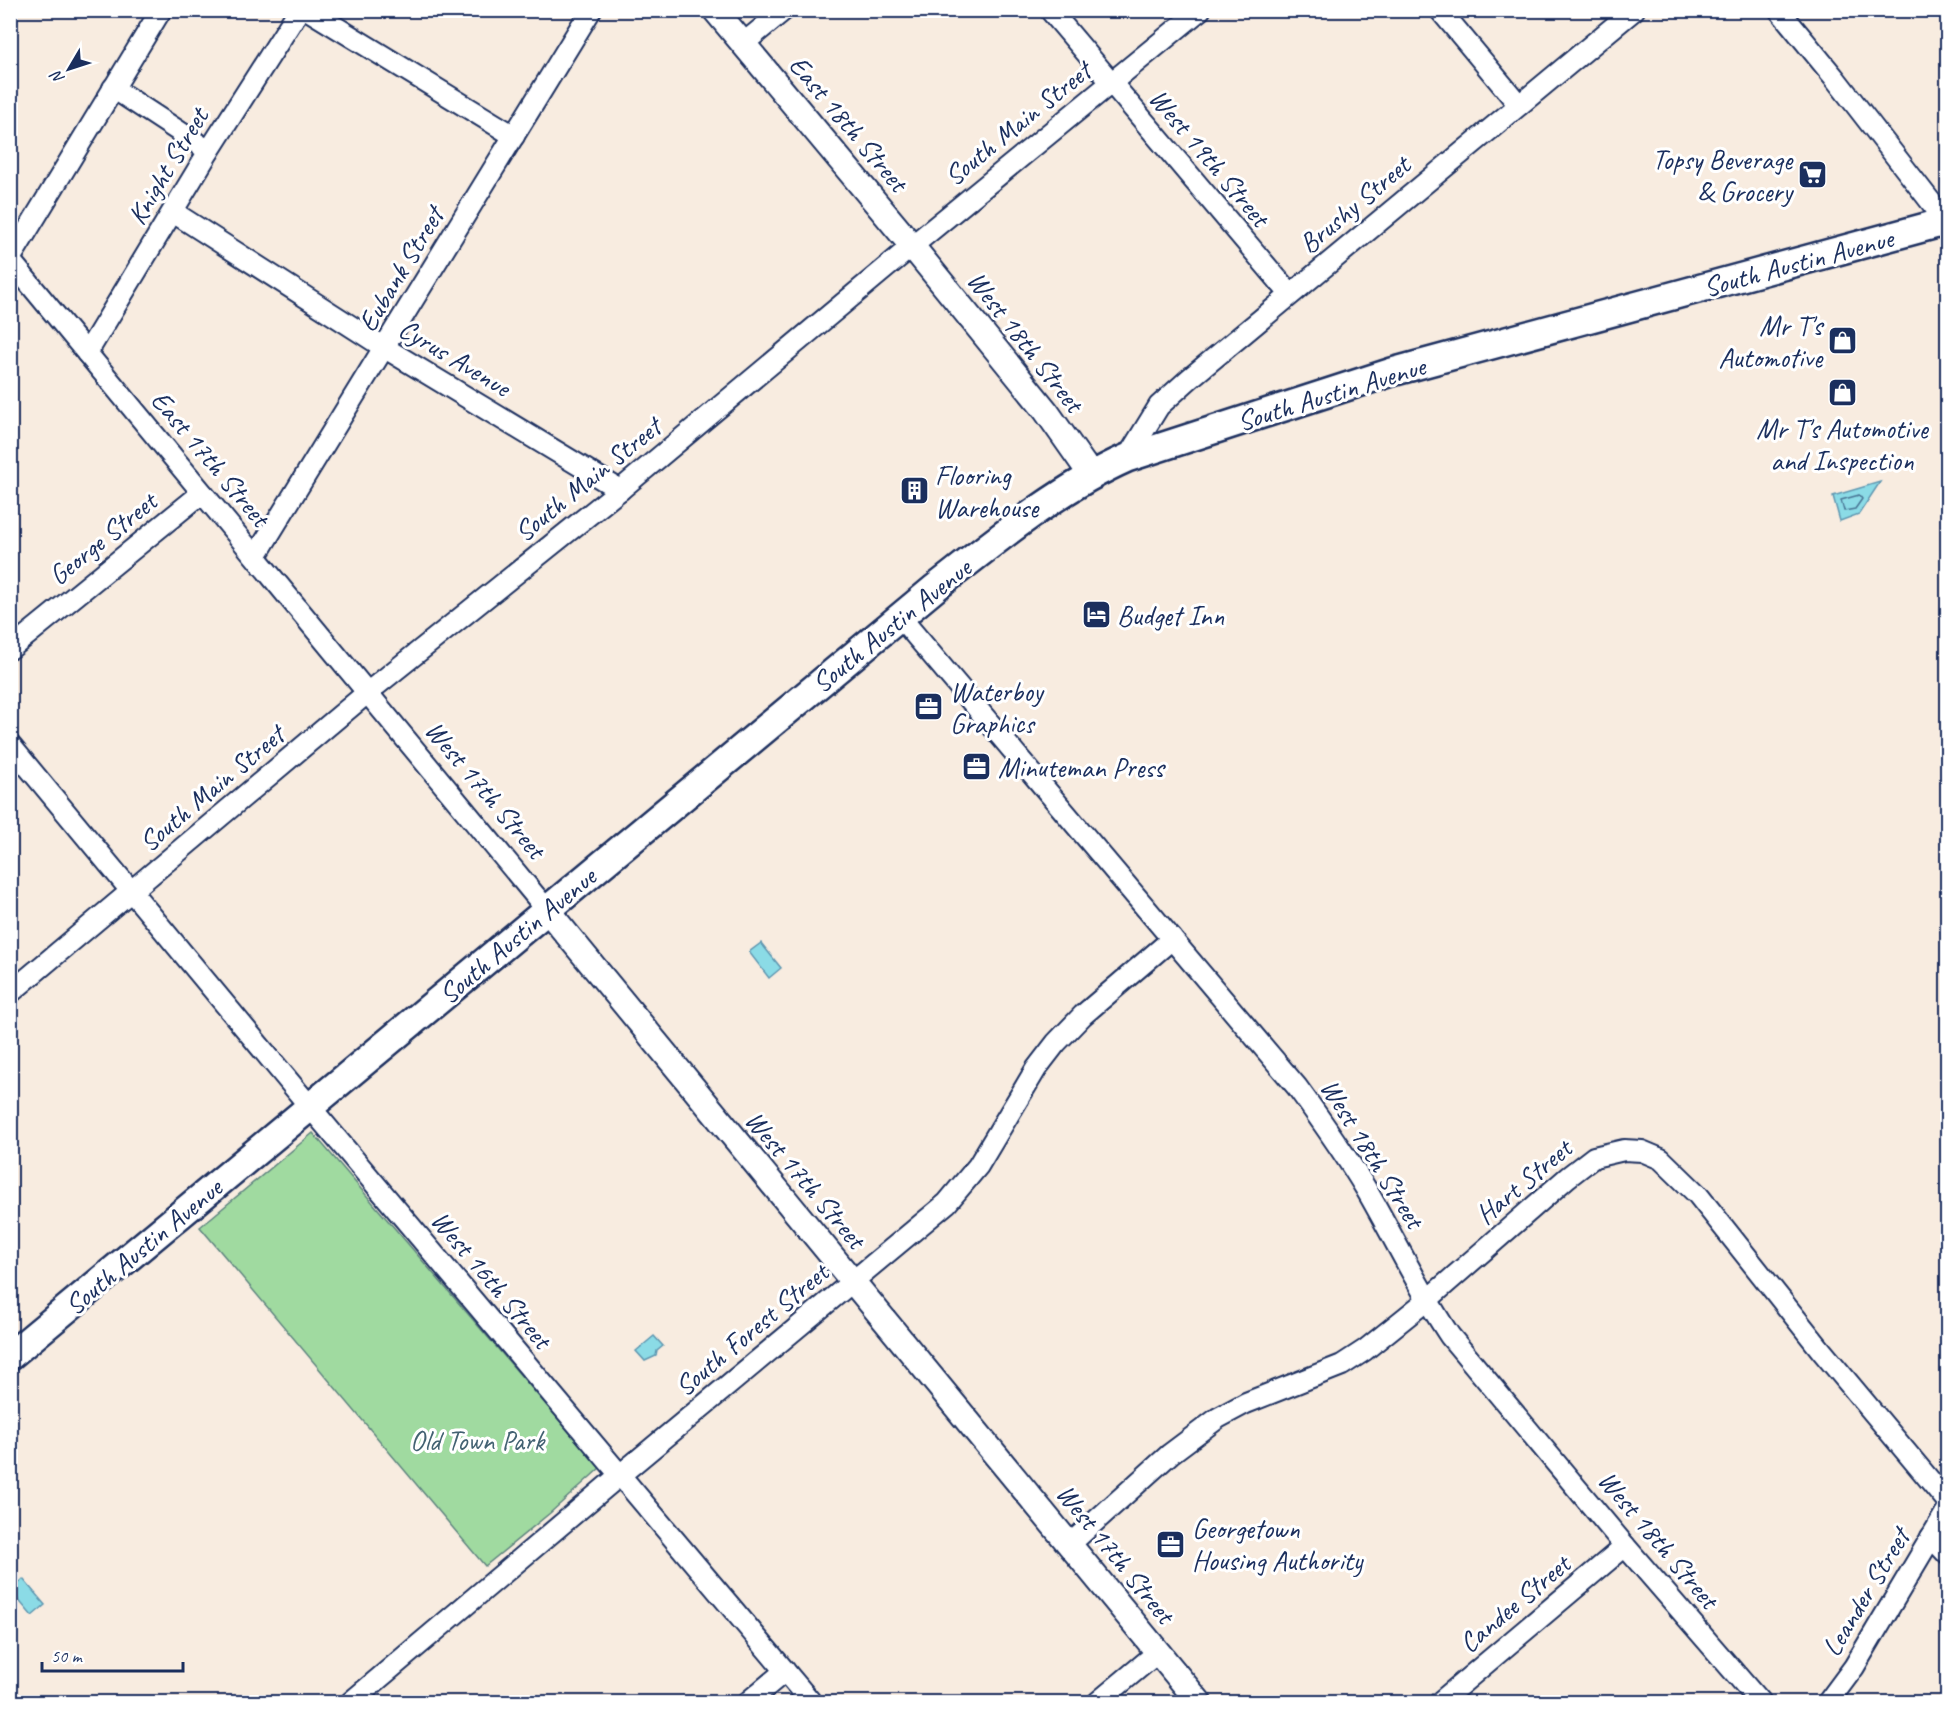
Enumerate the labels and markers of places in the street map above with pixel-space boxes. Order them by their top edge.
place label: Topsy Beverage & Grocery [1652,142,1794,209]
supermarket icon: Topsy Beverage & Grocery [1797,159,1829,191]
place label: Mr T's Automotive [1719,308,1824,375]
shop icon: Mr T's Automotive [1827,325,1859,357]
shop icon: Mr T's Automotive and Inspection [1826,377,1858,409]
place label: Mr T's Automotive and Inspection [1756,411,1930,478]
place label: Flooring Warehouse [935,458,1040,525]
building icon: Flooring Warehouse [898,475,930,507]
place label: Budget Inn [1117,598,1225,633]
hotel icon: Budget Inn [1080,599,1112,631]
place label: Waterboy Graphics [950,674,1045,741]
office icon: Waterboy Graphics [913,691,945,723]
place label: Minuteman Press [998,750,1166,785]
office icon: Minuteman Press [961,751,993,783]
place label: Georgetown Housing Authority [1192,1511,1365,1578]
office icon: Georgetown Housing Authority [1155,1528,1187,1560]

